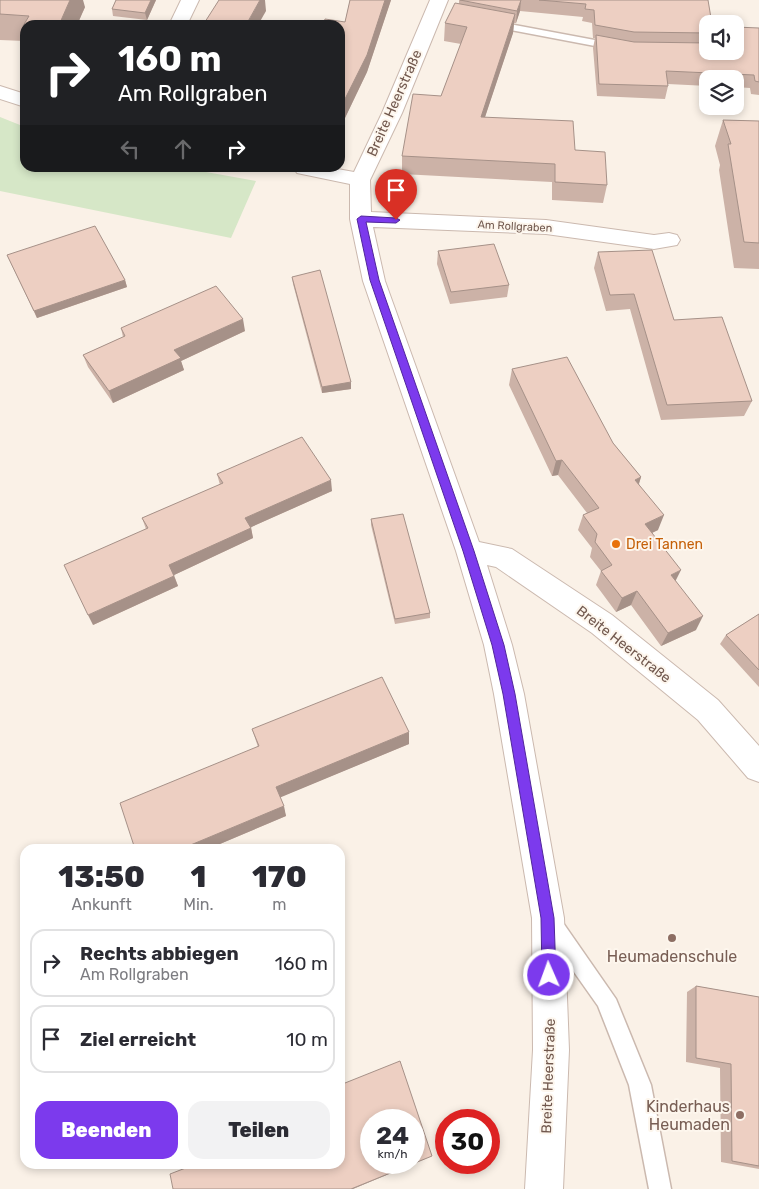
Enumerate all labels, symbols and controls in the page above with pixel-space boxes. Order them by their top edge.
map controls [699,15,744,115]
button: sound [699,15,744,60]
text: 160 m [118,38,222,80]
icon: right [35,40,100,105]
street label: Breite Heerstraße [363,47,426,159]
button: layers [699,70,744,115]
text: Am Rollgraben [118,80,267,107]
icon: left [116,135,144,163]
icon: ahead [169,135,197,163]
icon: right [222,135,250,163]
pin [375,169,417,220]
icon: arrive [382,176,410,204]
street label: Am Rollgraben [477,218,553,235]
place label: Drei Tannen [626,536,703,553]
marker: Drei Tannen [610,538,622,550]
street label: Breite Heerstraße [573,602,674,687]
text: 13:50 [58,859,145,895]
text: 1 [191,859,206,895]
text: 170 [252,859,307,895]
text: Ankunft [71,895,132,914]
text: Min. [183,895,214,914]
text: m [272,895,286,914]
marker: Heumadenschule [666,932,678,944]
text: Rechts abbiegen [80,942,239,965]
place label: Heumadenschule [607,947,737,966]
position arrow [522,948,574,1000]
icon: right [37,949,65,977]
text: 160 m [275,952,328,975]
text: Am Rollgraben [80,965,189,984]
street label: Breite Heerstraße [538,1018,559,1134]
icon: arrive [37,1025,65,1053]
text: Ziel erreicht [80,1028,196,1051]
text: 10 m [286,1028,328,1051]
place label: Kinderhaus Heumaden [646,1097,730,1134]
button: Beenden [35,1101,178,1159]
button: Teilen [188,1101,330,1159]
speed limit sign: 30 [435,1109,500,1174]
marker: Kinderhaus Heumaden [734,1109,746,1121]
text: 24 [376,1121,409,1150]
text: km/h [378,1147,407,1161]

